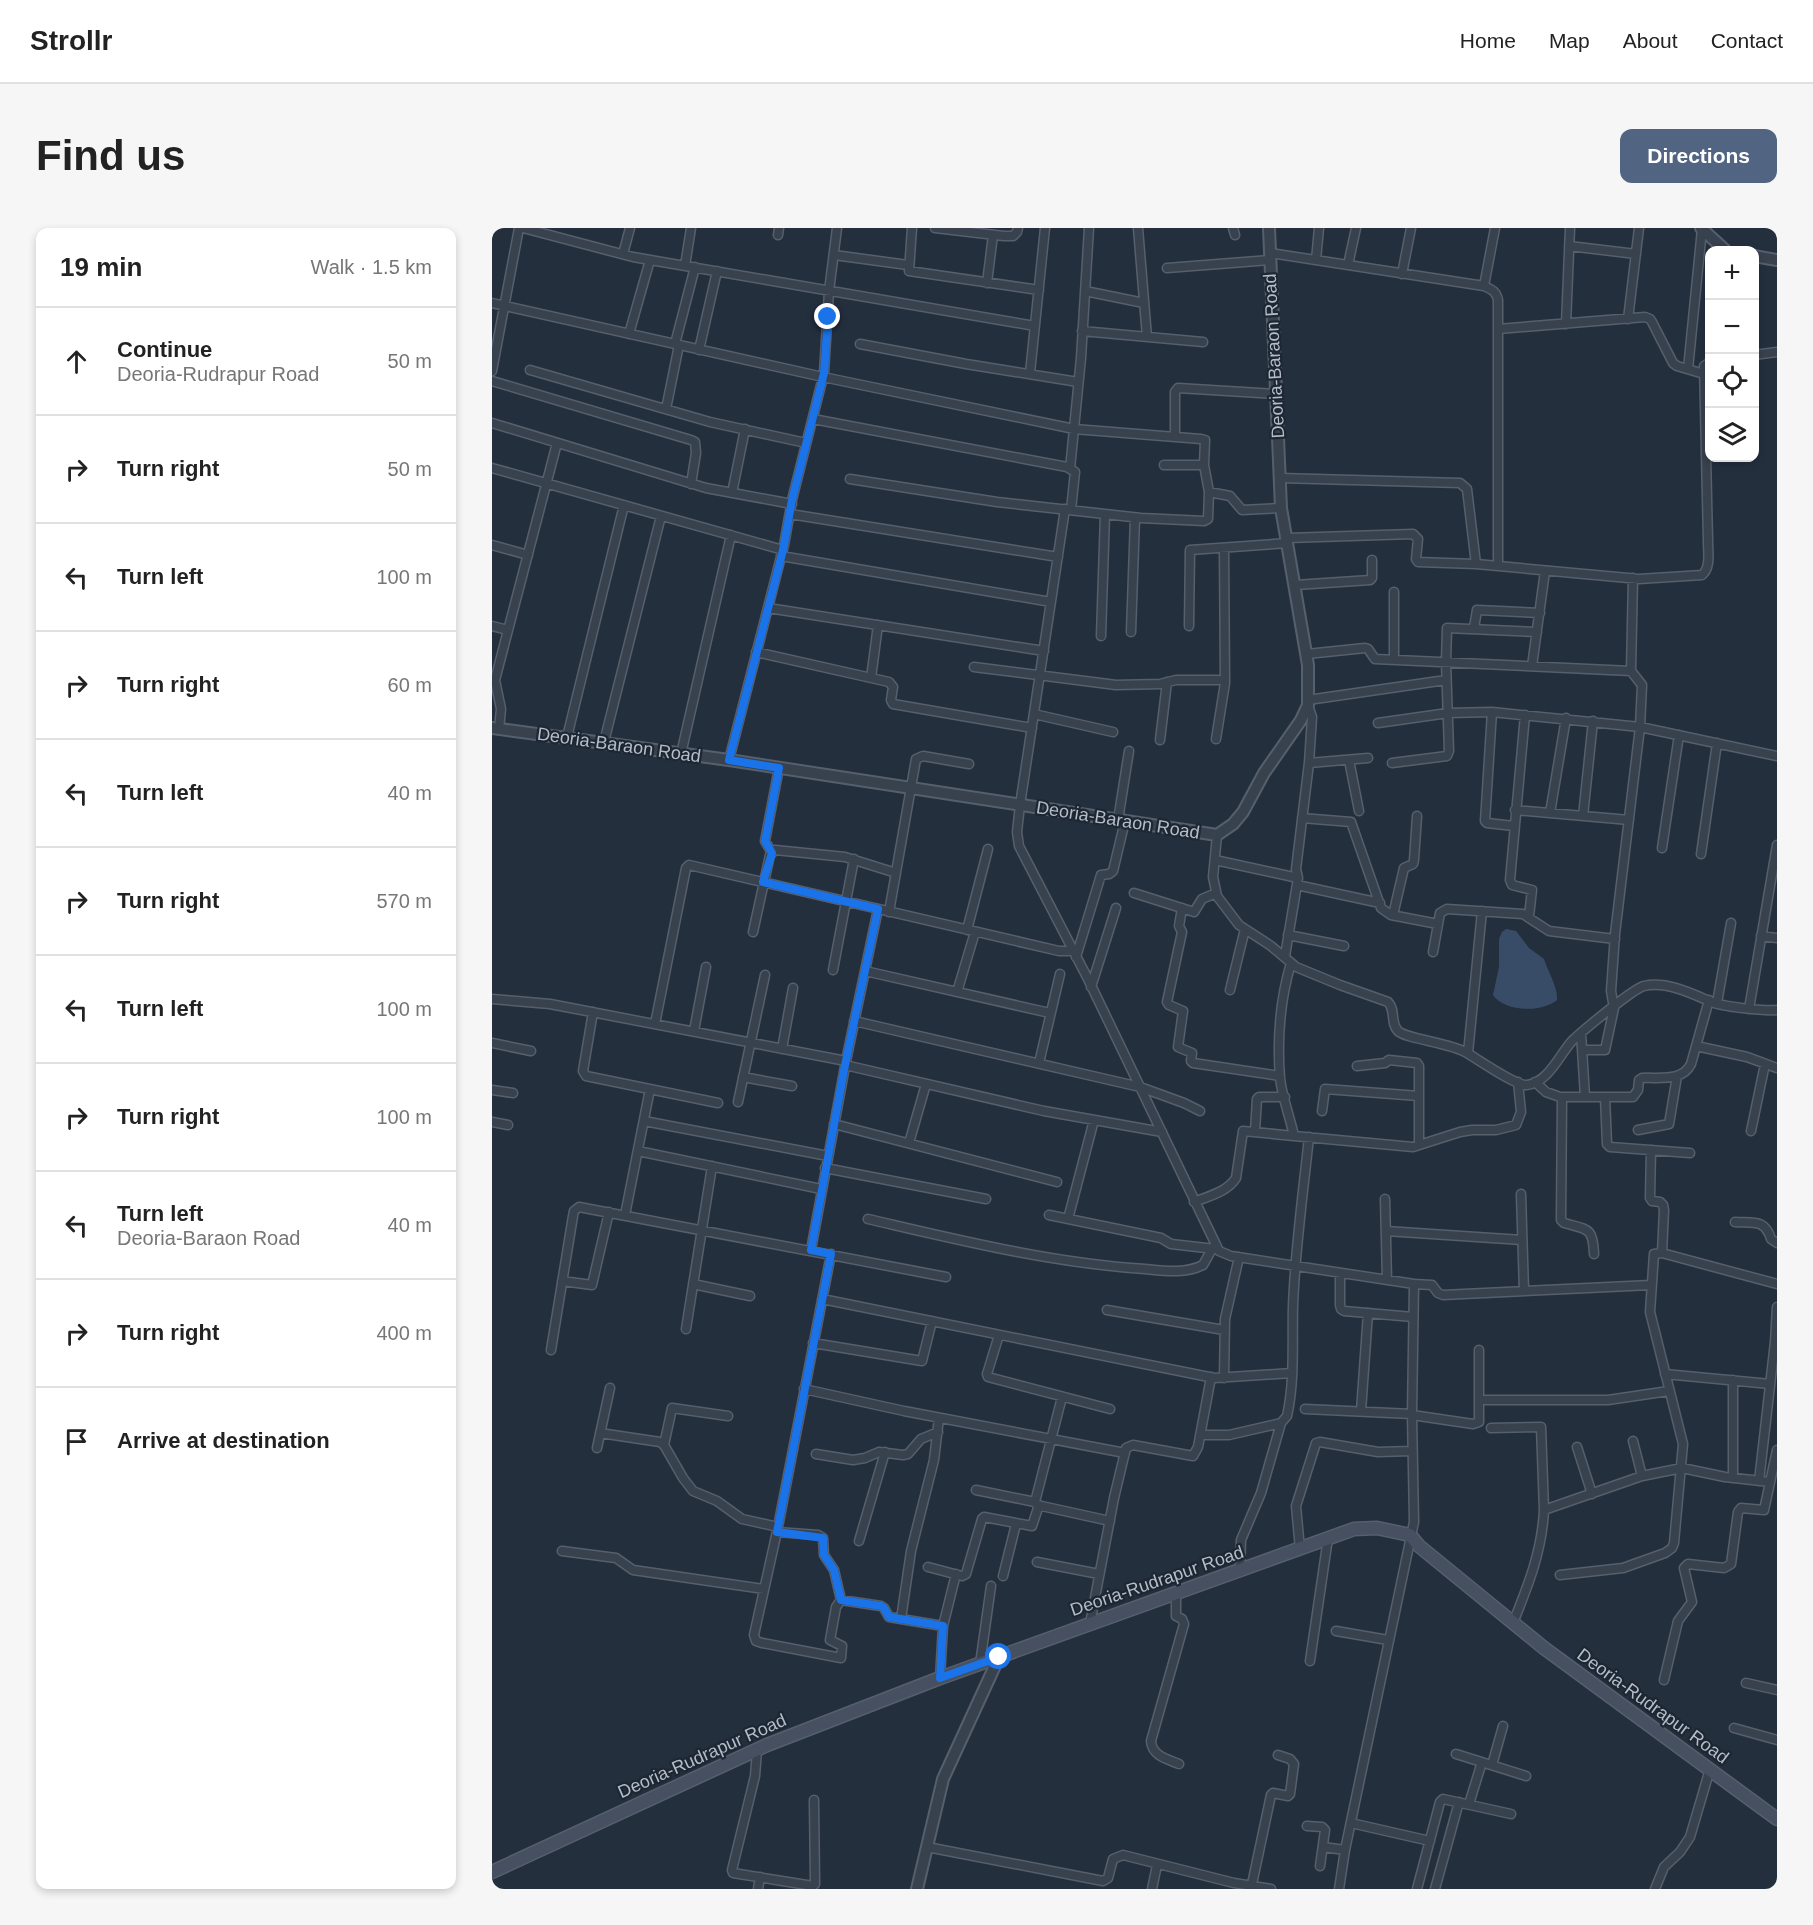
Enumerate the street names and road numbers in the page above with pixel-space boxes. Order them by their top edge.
street label: Deoria-Baraon Road [1260,273,1288,439]
street label: Deoria-Baraon Road [536,724,702,766]
street label: Deoria-Baraon Road [1035,797,1201,843]
street label: Deoria-Rudrapur Road [1068,1542,1246,1620]
street label: Deoria-Rudrapur Road [1573,1644,1733,1768]
street label: Deoria-Rudrapur Road [615,1710,789,1802]

